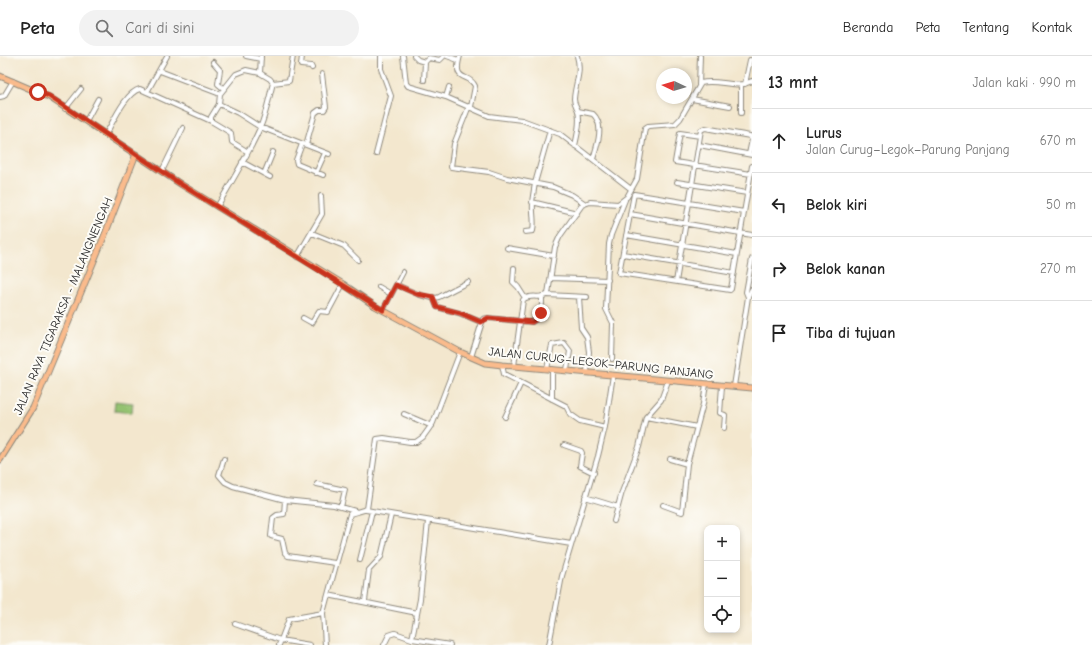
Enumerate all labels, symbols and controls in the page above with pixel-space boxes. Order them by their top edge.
search box [79,10,359,46]
text: Peta [20,17,55,39]
icon: search [93,17,115,39]
text: Cari di sini [125,19,194,37]
text: Beranda [843,19,893,36]
text: Peta [915,19,940,36]
text: Tentang [962,19,1009,36]
text: Kontak [1031,19,1072,36]
north arrow [656,68,692,104]
text: 13 mnt [768,73,817,92]
text: Jalan kaki · 990 m [973,75,1076,90]
route start [29,83,47,101]
text: Lurus [806,124,842,142]
icon: ahead [768,130,790,152]
text: 670 m [1040,133,1076,148]
text: Jalan Curug–Legok–Parung Panjang [806,142,1010,157]
icon: left [768,194,790,216]
street label: JALAN RAYA TIGARAKSA - MALANGNENGAH [11,195,115,417]
text: Belok kiri [806,196,867,214]
text: 50 m [1046,197,1076,212]
icon: right [768,258,790,280]
text: Belok kanan [806,260,885,278]
text: 270 m [1040,261,1076,276]
route end [532,304,550,322]
icon: arrive [768,322,790,344]
text: Tiba di tujuan [806,324,895,342]
street label: JALAN CURUG–LEGOK–PARUNG PANJANG [488,344,715,382]
map controls [704,525,740,633]
button: + [704,525,740,561]
button: − [704,561,740,597]
button: locate [704,597,740,633]

